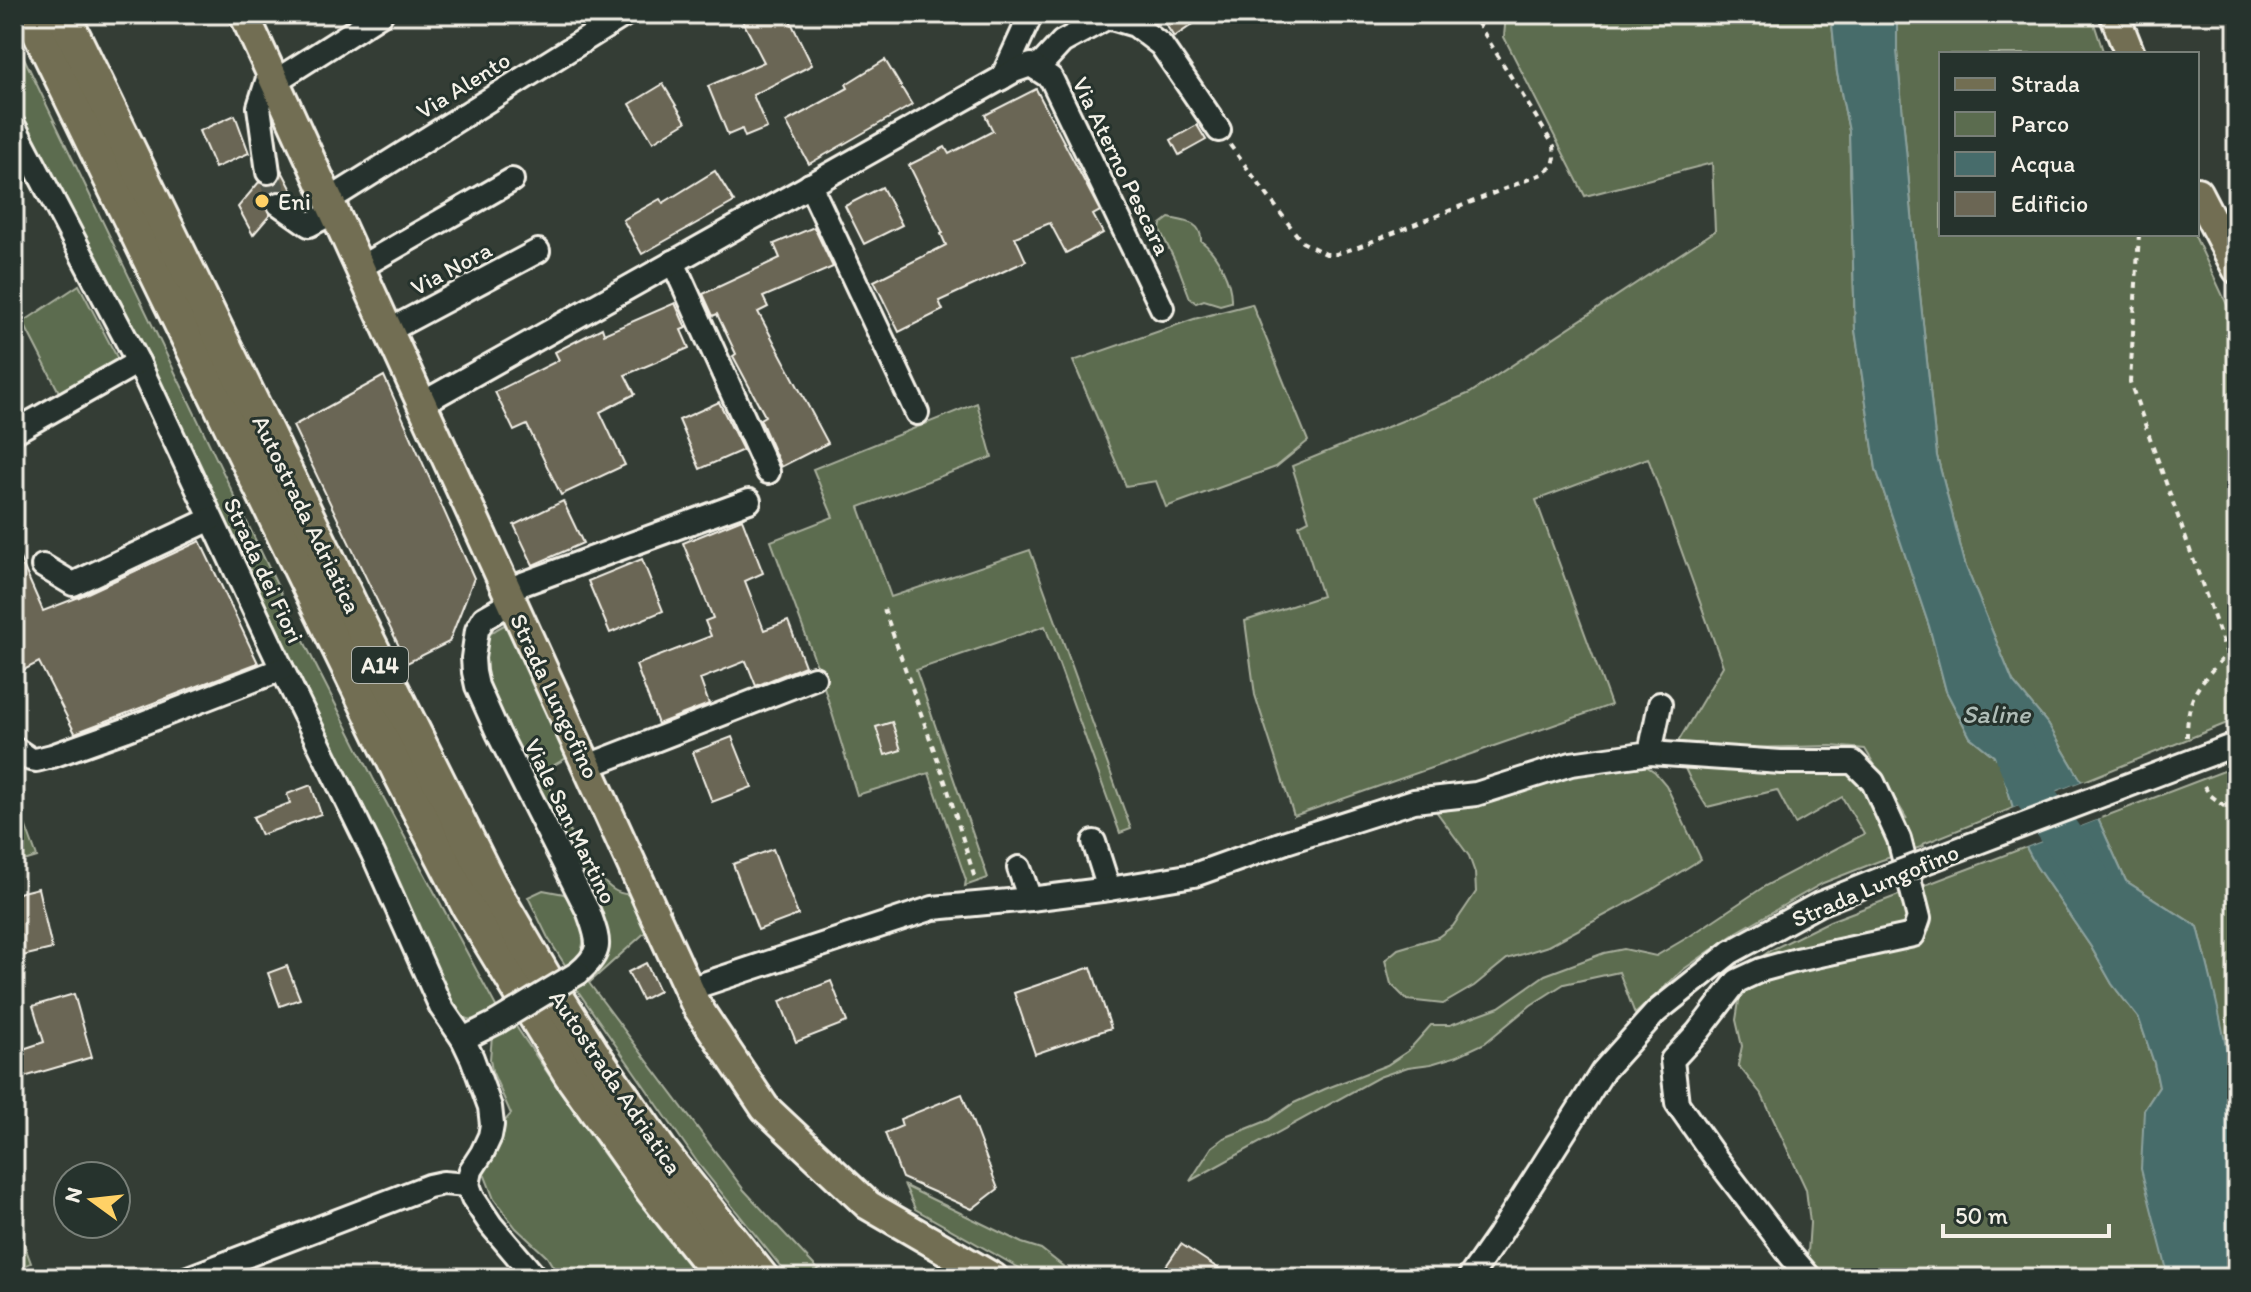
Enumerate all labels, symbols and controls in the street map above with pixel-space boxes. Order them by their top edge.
street label: Via Alento [411,45,515,125]
legend [1939,52,2199,236]
text: Strada [2011,69,2080,98]
street label: Via Aterno Pescara [1066,72,1178,260]
text: Parco [2011,109,2069,138]
text: Acqua [2011,149,2075,178]
place label: Eni [278,187,311,216]
text: Edificio [2011,189,2088,218]
marker: Eni [253,192,271,210]
street label: Via Nora [405,234,497,301]
street label: Autostrada Adriatica [246,410,368,618]
street label: Strada dei Fiori [218,493,310,647]
street label: Strada Lungofino [504,609,606,783]
road number: A14 [352,647,408,683]
water label: Saline [1962,698,2032,730]
street label: Viale San Martino [518,734,624,908]
street label: Strada Lungofino [1787,837,1963,933]
street label: Autostrada Adriatica [543,984,689,1180]
north arrow [52,1160,132,1240]
text: N [58,1184,88,1206]
scale bar [1943,1188,2109,1238]
text: 50 m [1955,1201,2008,1230]

